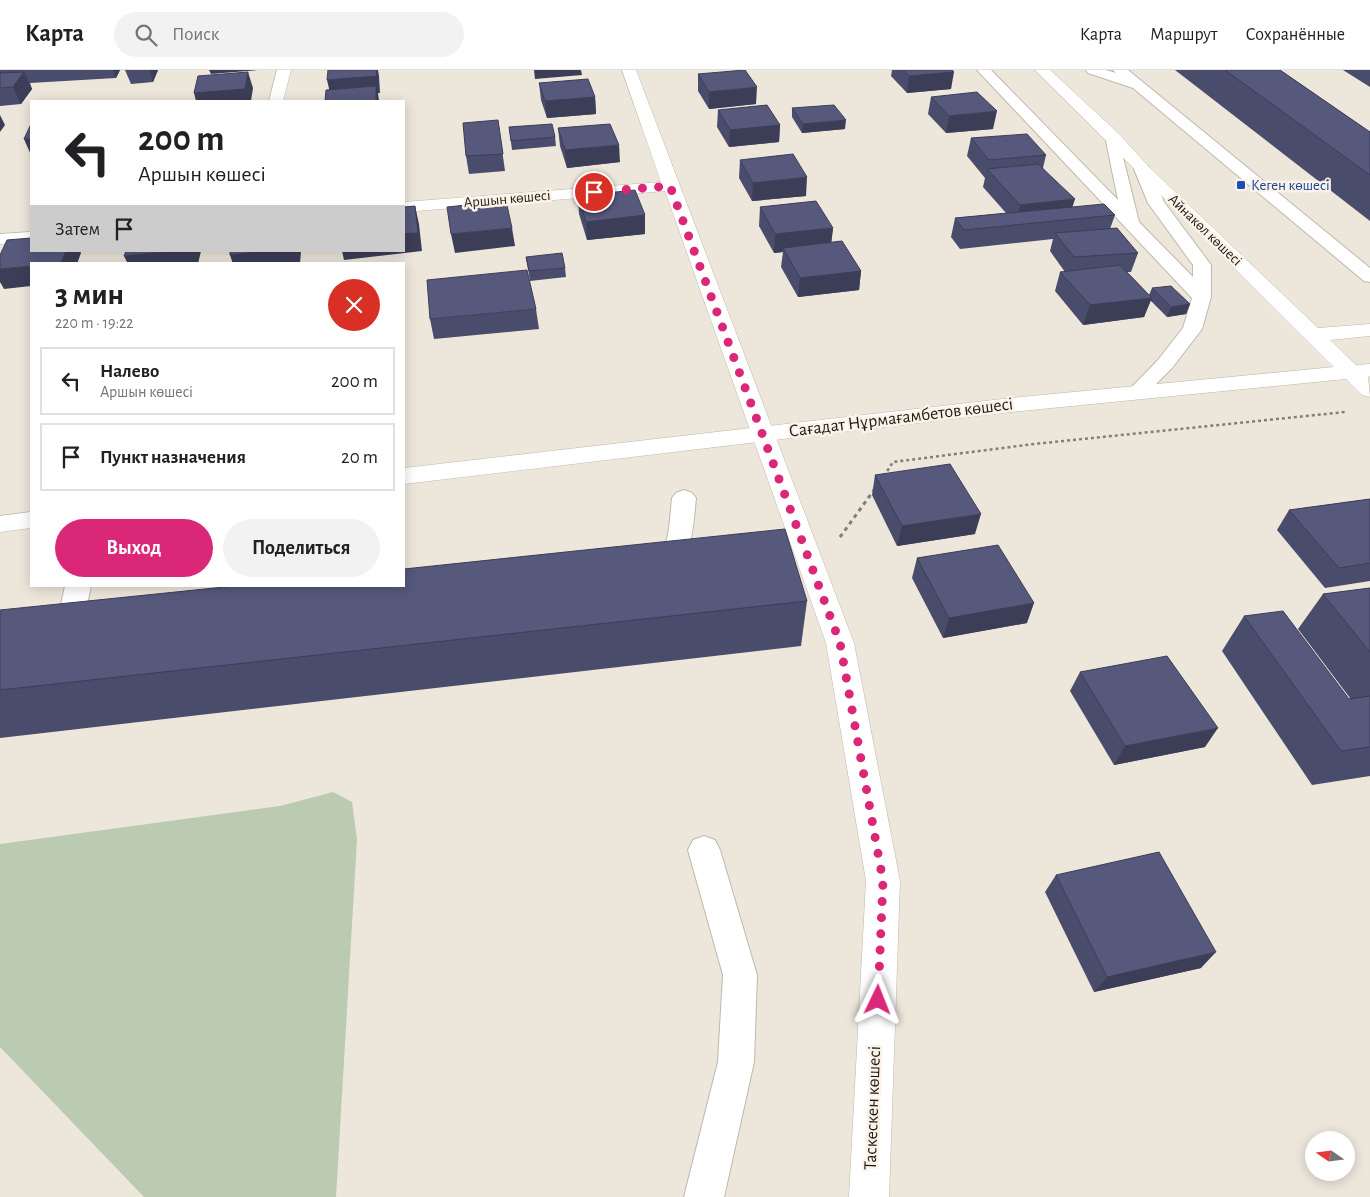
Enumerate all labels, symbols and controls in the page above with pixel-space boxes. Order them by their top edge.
search box [114,12,464,57]
icon: search [132,21,160,49]
text: Карта [25,22,84,46]
text: Поиск [172,25,219,44]
text: Карта [1080,26,1122,44]
text: Маршрут [1150,26,1218,44]
text: Сохранённые [1246,26,1345,44]
icon: left [55,120,120,185]
text: 200 m [138,122,225,157]
text: Аршын көшесі [138,163,266,185]
pin [573,171,615,213]
icon: arrive [580,178,608,206]
place label: Кеген көшесі [1251,178,1330,193]
marker: Кеген көшесі [1235,179,1247,191]
street label: Аршын көшесі [463,188,551,210]
street label: Айнакөл көшесі [1165,191,1245,269]
icon: arrive [110,215,138,243]
text: Затем [55,220,100,239]
button: close [328,279,380,331]
text: 3 мин [55,280,124,310]
text: 220 m · 19:22 [55,315,134,331]
text: Налево [100,362,159,381]
icon: left [57,367,85,395]
text: 200 m [331,372,378,391]
text: Аршын көшесі [100,384,193,400]
street label: Сағадат Нұрмағамбетов көшесі [788,394,1014,441]
icon: arrive [57,443,85,471]
text: Пункт назначения [100,448,246,467]
text: 20 m [341,448,378,467]
button: Выход [55,519,213,577]
button: Поделиться [223,519,380,577]
position arrow [851,973,903,1025]
street label: Таскескен көшесі [862,1046,884,1170]
north arrow [1305,1131,1355,1181]
map controls [1305,1131,1355,1181]

